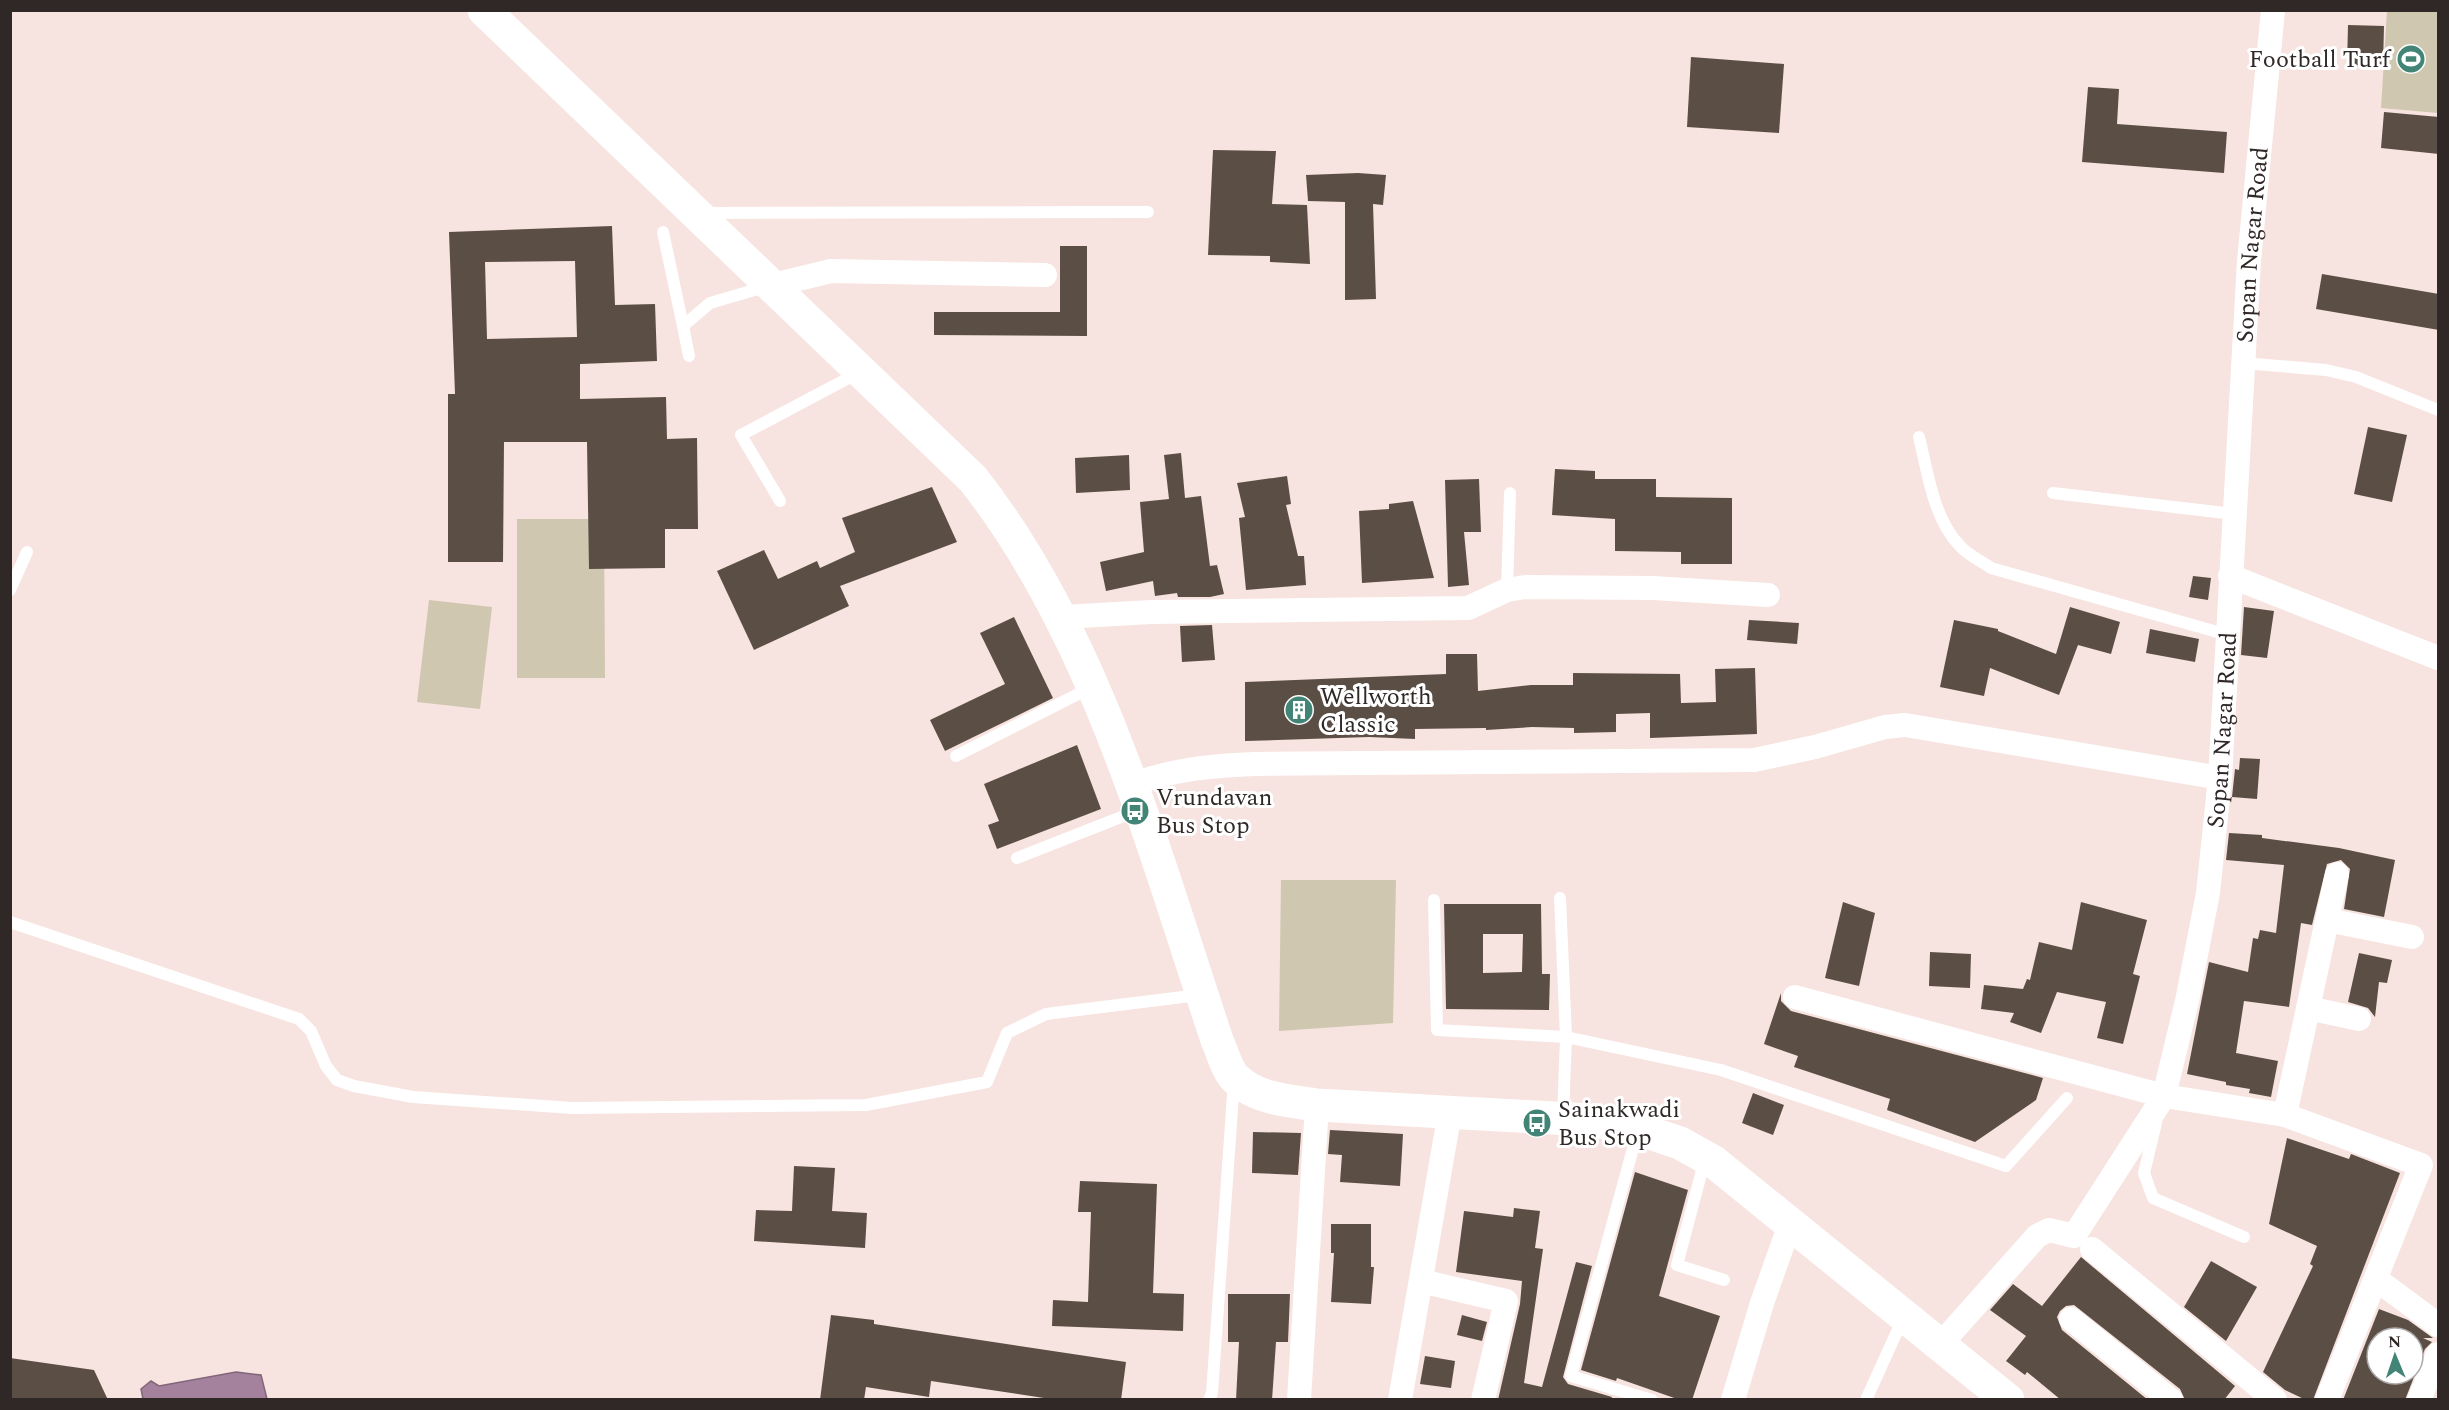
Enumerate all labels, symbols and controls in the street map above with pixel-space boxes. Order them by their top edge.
place label: Football Turf [2249,42,2392,78]
sports icon: Football Turf [2395,43,2427,75]
street label: Sopan Nagar Road [2227,145,2279,344]
street label: Sopan Nagar Road [2198,631,2247,830]
place label: Wellworth Classic [1320,679,1432,743]
building icon: Wellworth Classic [1283,694,1315,726]
place label: Vrundavan Bus Stop [1156,780,1272,844]
bus stop icon: Vrundavan Bus Stop [1119,795,1151,827]
place label: Sainakwadi Bus Stop [1558,1092,1680,1156]
bus stop icon: Sainakwadi Bus Stop [1521,1107,1553,1139]
north arrow [2365,1326,2425,1386]
text: N [2388,1330,2401,1354]

